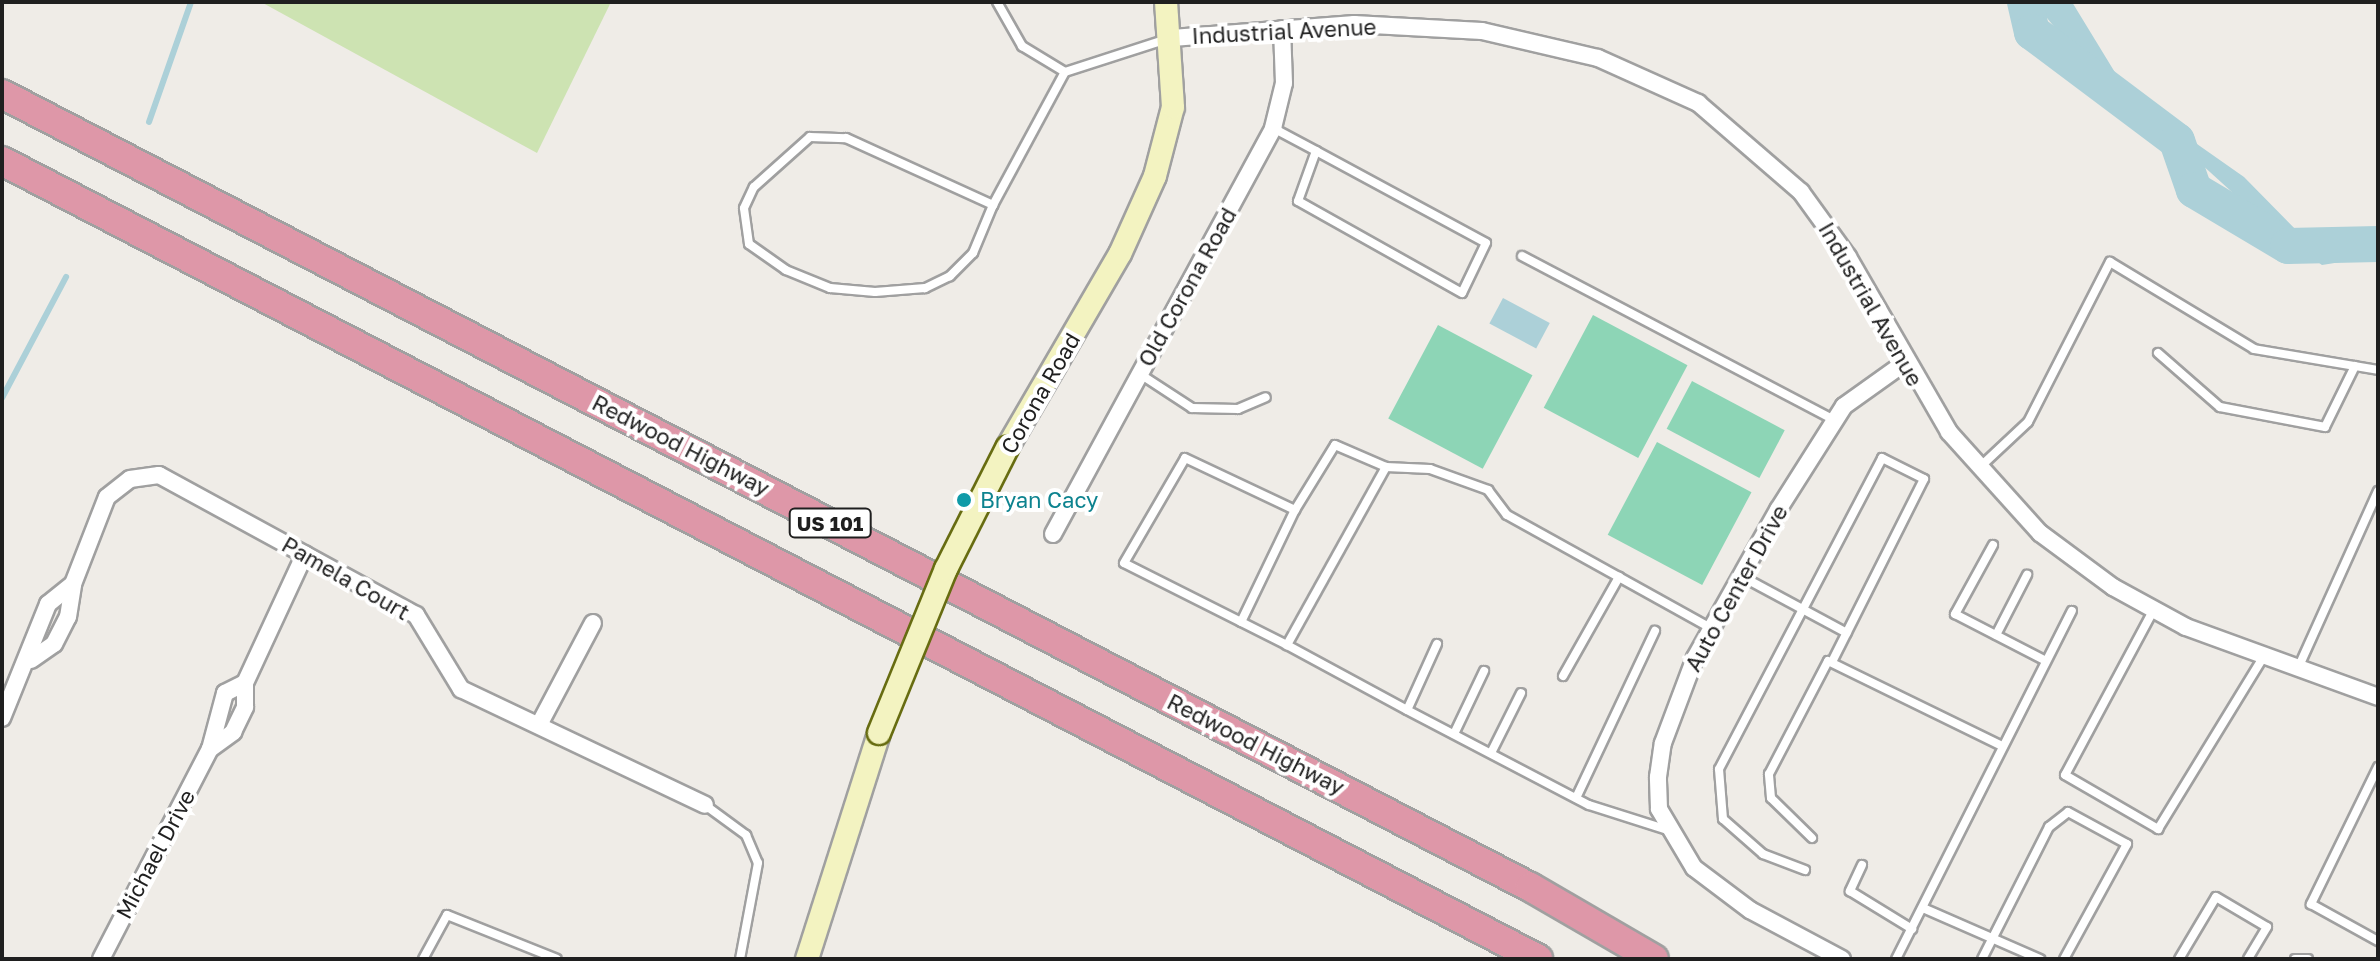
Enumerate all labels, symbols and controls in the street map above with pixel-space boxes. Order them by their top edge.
street label: Industrial Avenue [1191,13,1377,49]
street label: Old Corona Road [1132,203,1242,371]
street label: Industrial Avenue [1813,217,1929,391]
street label: Corona Road [995,328,1085,458]
street label: Redwood Highway [588,389,774,501]
place label: Bryan Cacy [980,487,1098,513]
marker: Bryan Cacy [955,491,973,509]
street label: Auto Center Drive [1679,500,1793,676]
road number: US 101 [788,507,872,539]
street label: Pamela Court [277,531,415,625]
street label: Redwood Highway [1163,688,1349,800]
street label: Michael Drive [110,785,200,923]

